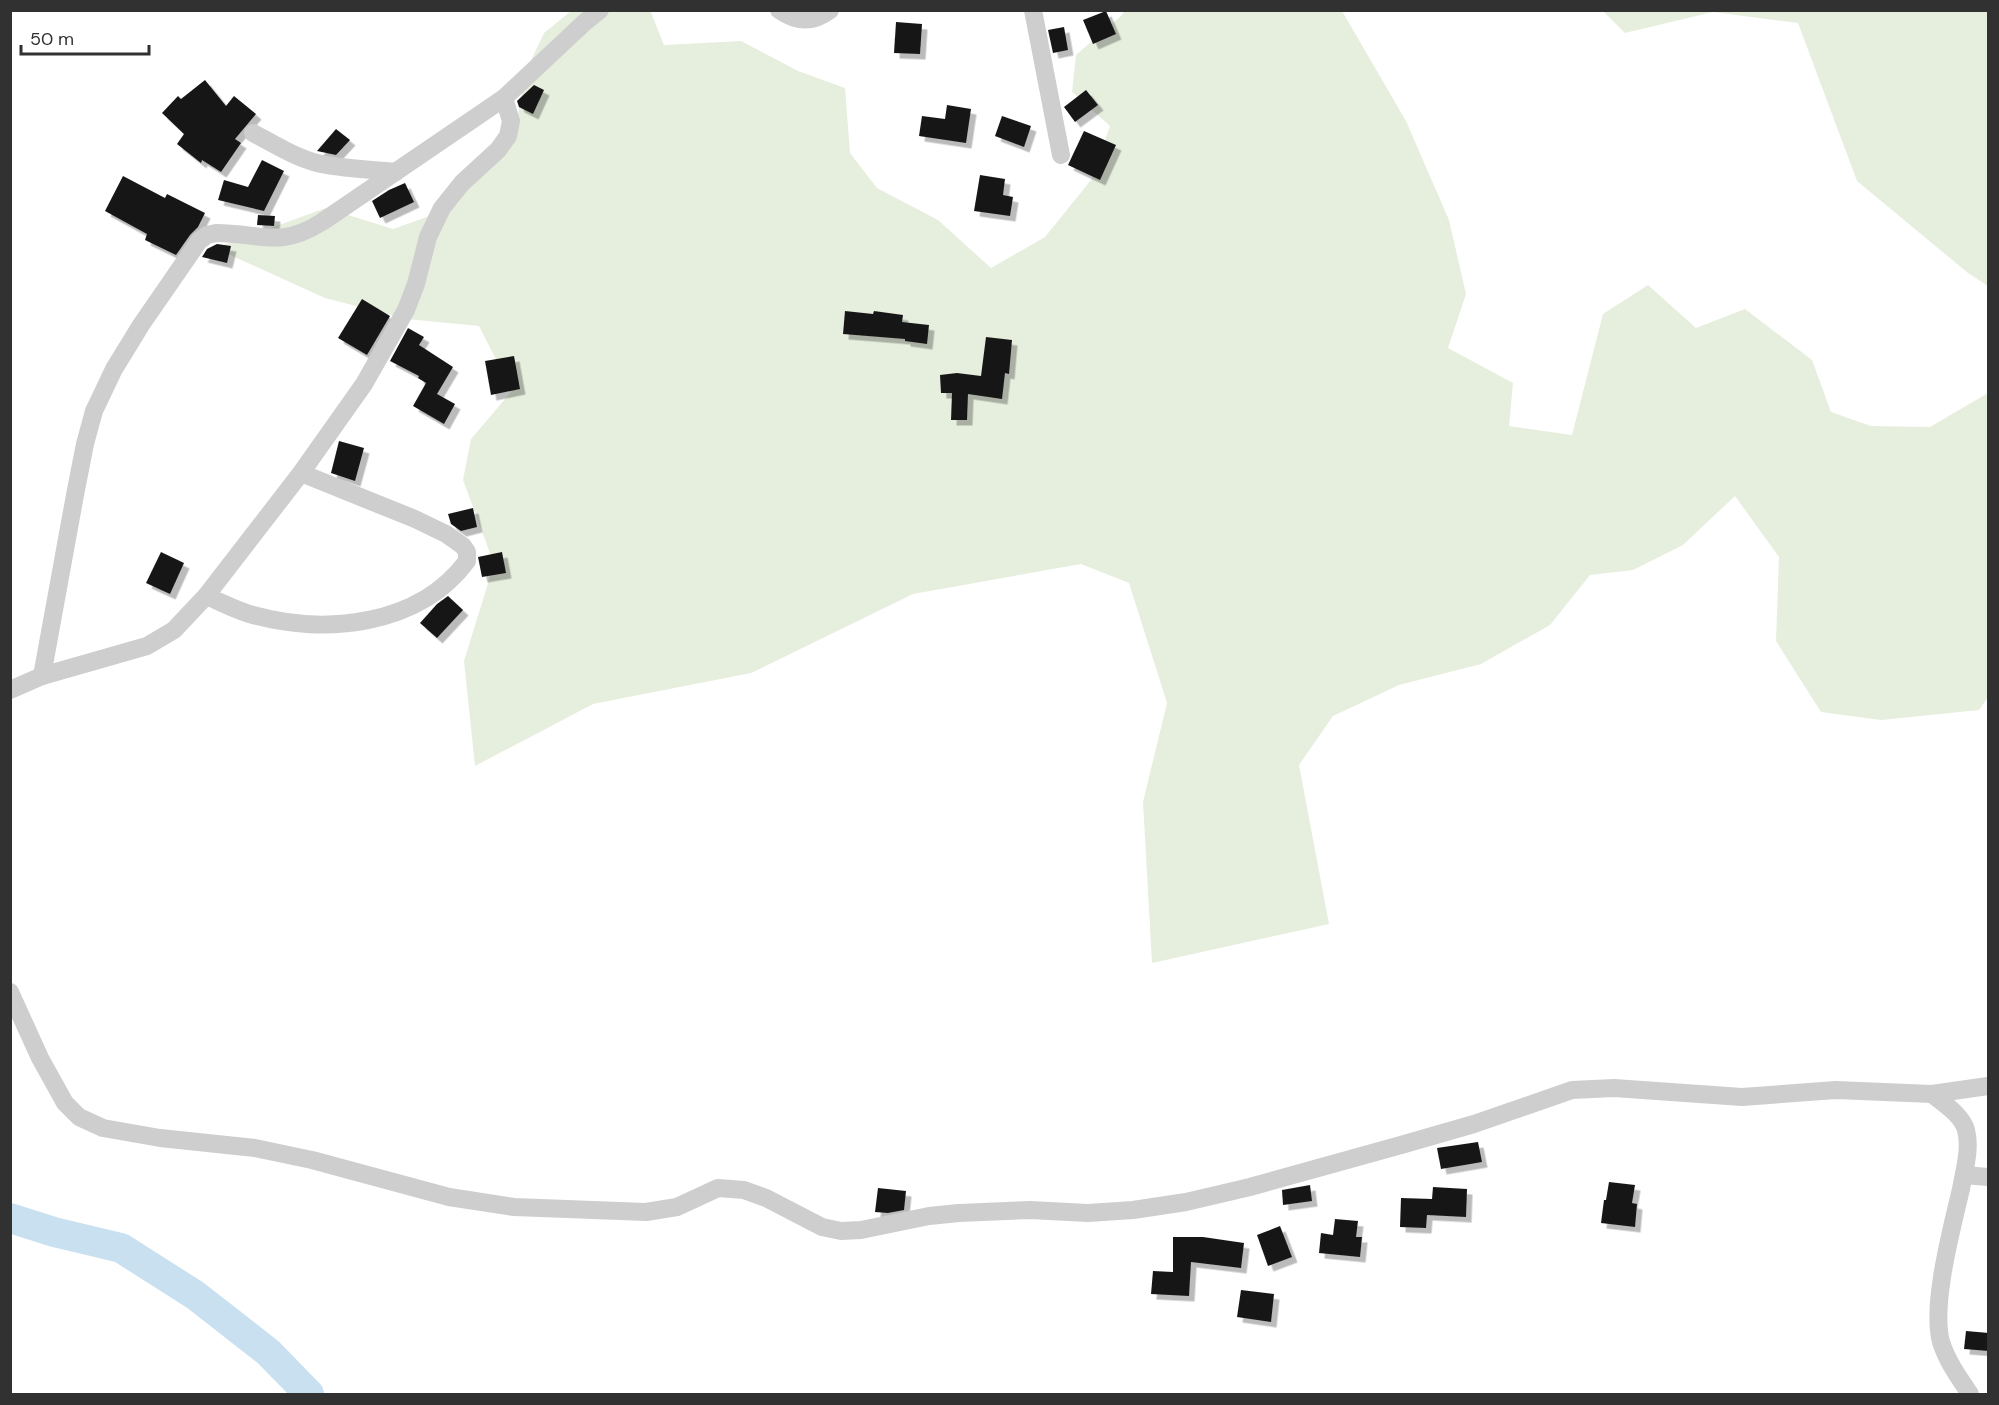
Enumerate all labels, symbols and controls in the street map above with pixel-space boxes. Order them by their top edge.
scale bar [21,18,148,56]
text: 50 m [30,27,74,51]

